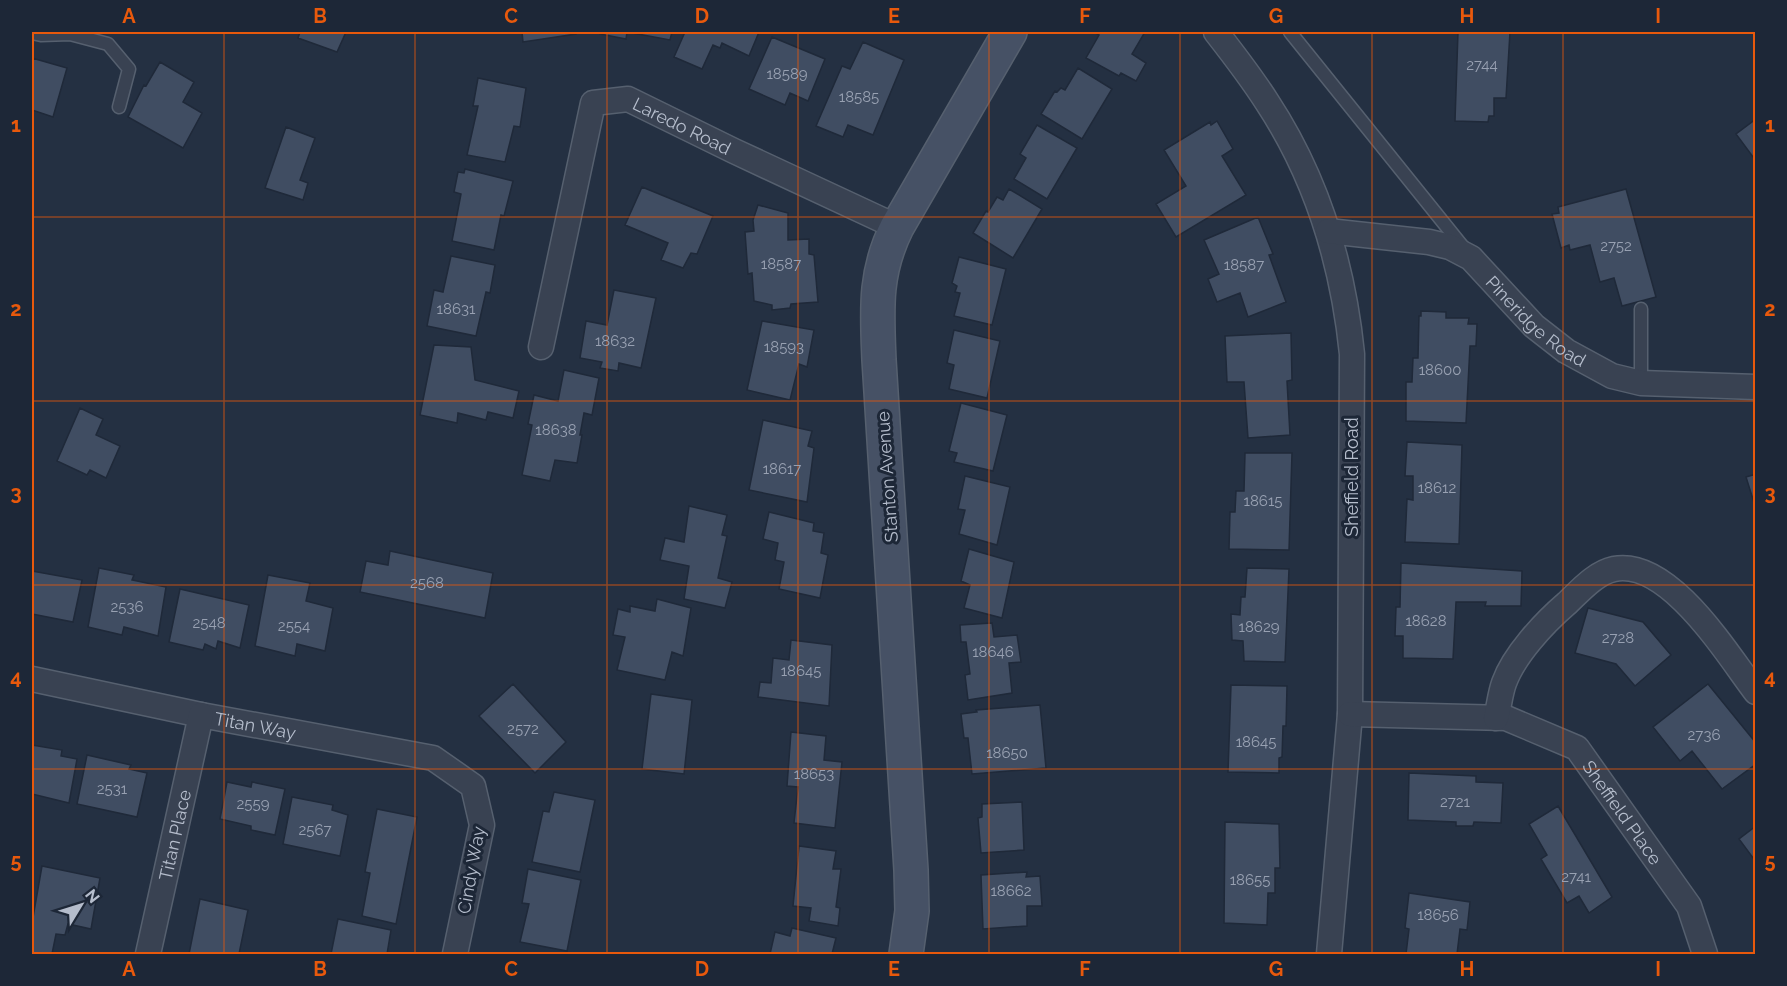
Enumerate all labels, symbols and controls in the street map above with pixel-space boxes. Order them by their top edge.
text: A [122,4,136,28]
text: B [313,4,327,28]
text: C [504,4,518,28]
text: D [695,4,709,28]
text: E [888,4,900,28]
text: F [1079,4,1091,28]
text: G [1269,4,1283,28]
text: H [1460,4,1474,28]
text: I [1655,4,1661,28]
house number: 2744 [1466,56,1498,74]
house number: 18589 [766,65,808,83]
house number: 18585 [839,88,879,106]
street label: Laredo Road [630,93,735,158]
text: 1 [11,113,21,137]
text: 1 [1765,113,1775,137]
house number: 2752 [1600,237,1632,255]
house number: 18587 [761,255,801,273]
house number: 18587 [1224,256,1264,274]
street label: Pineridge Road [1482,271,1590,370]
text: 2 [10,297,22,321]
text: 2 [1764,297,1776,321]
house number: 18631 [437,300,476,318]
house number: 18632 [595,332,635,350]
house number: 18593 [764,338,804,356]
house number: 18600 [1419,361,1461,379]
street label: Stanton Avenue [872,410,902,543]
street label: Sheffield Road [1341,417,1362,537]
house number: 18638 [535,421,577,439]
house number: 18617 [763,460,801,478]
house number: 18612 [1418,479,1456,497]
text: 3 [10,481,22,505]
text: 3 [1764,481,1776,505]
house number: 18615 [1244,492,1282,510]
house number: 2568 [410,574,444,592]
house number: 2536 [110,598,144,616]
house number: 18628 [1405,612,1447,630]
house number: 2548 [192,614,226,632]
house number: 2554 [278,617,310,635]
house number: 18629 [1239,618,1280,636]
house number: 2728 [1602,629,1634,647]
house number: 18646 [972,643,1014,661]
house number: 18645 [781,662,821,680]
text: 4 [10,665,22,689]
text: 4 [1764,665,1776,689]
street label: Titan Way [213,707,298,743]
house number: 2572 [507,720,539,738]
house number: 2736 [1688,726,1720,744]
house number: 18645 [1236,733,1276,751]
house number: 18650 [986,744,1028,762]
street label: Sheffield Place [1579,756,1667,869]
house number: 18653 [794,765,834,783]
house number: 2531 [97,780,128,798]
street label: Titan Place [154,787,195,882]
house number: 2721 [1440,793,1471,811]
house number: 2559 [237,795,270,813]
house number: 2567 [298,821,332,839]
street label: Cindy Way [453,824,489,915]
text: 5 [10,849,22,873]
text: 5 [1764,849,1776,873]
house number: 2741 [1561,868,1591,886]
house number: 18655 [1230,871,1270,889]
north arrow [51,875,111,935]
house number: 18662 [990,882,1032,900]
text: N [81,885,104,907]
house number: 18656 [1417,906,1459,924]
text: A [122,957,136,981]
text: B [313,957,327,981]
text: C [504,957,518,981]
text: D [695,957,709,981]
text: E [888,957,900,981]
text: F [1079,957,1091,981]
text: G [1269,957,1283,981]
text: H [1460,957,1474,981]
text: I [1655,957,1661,981]

